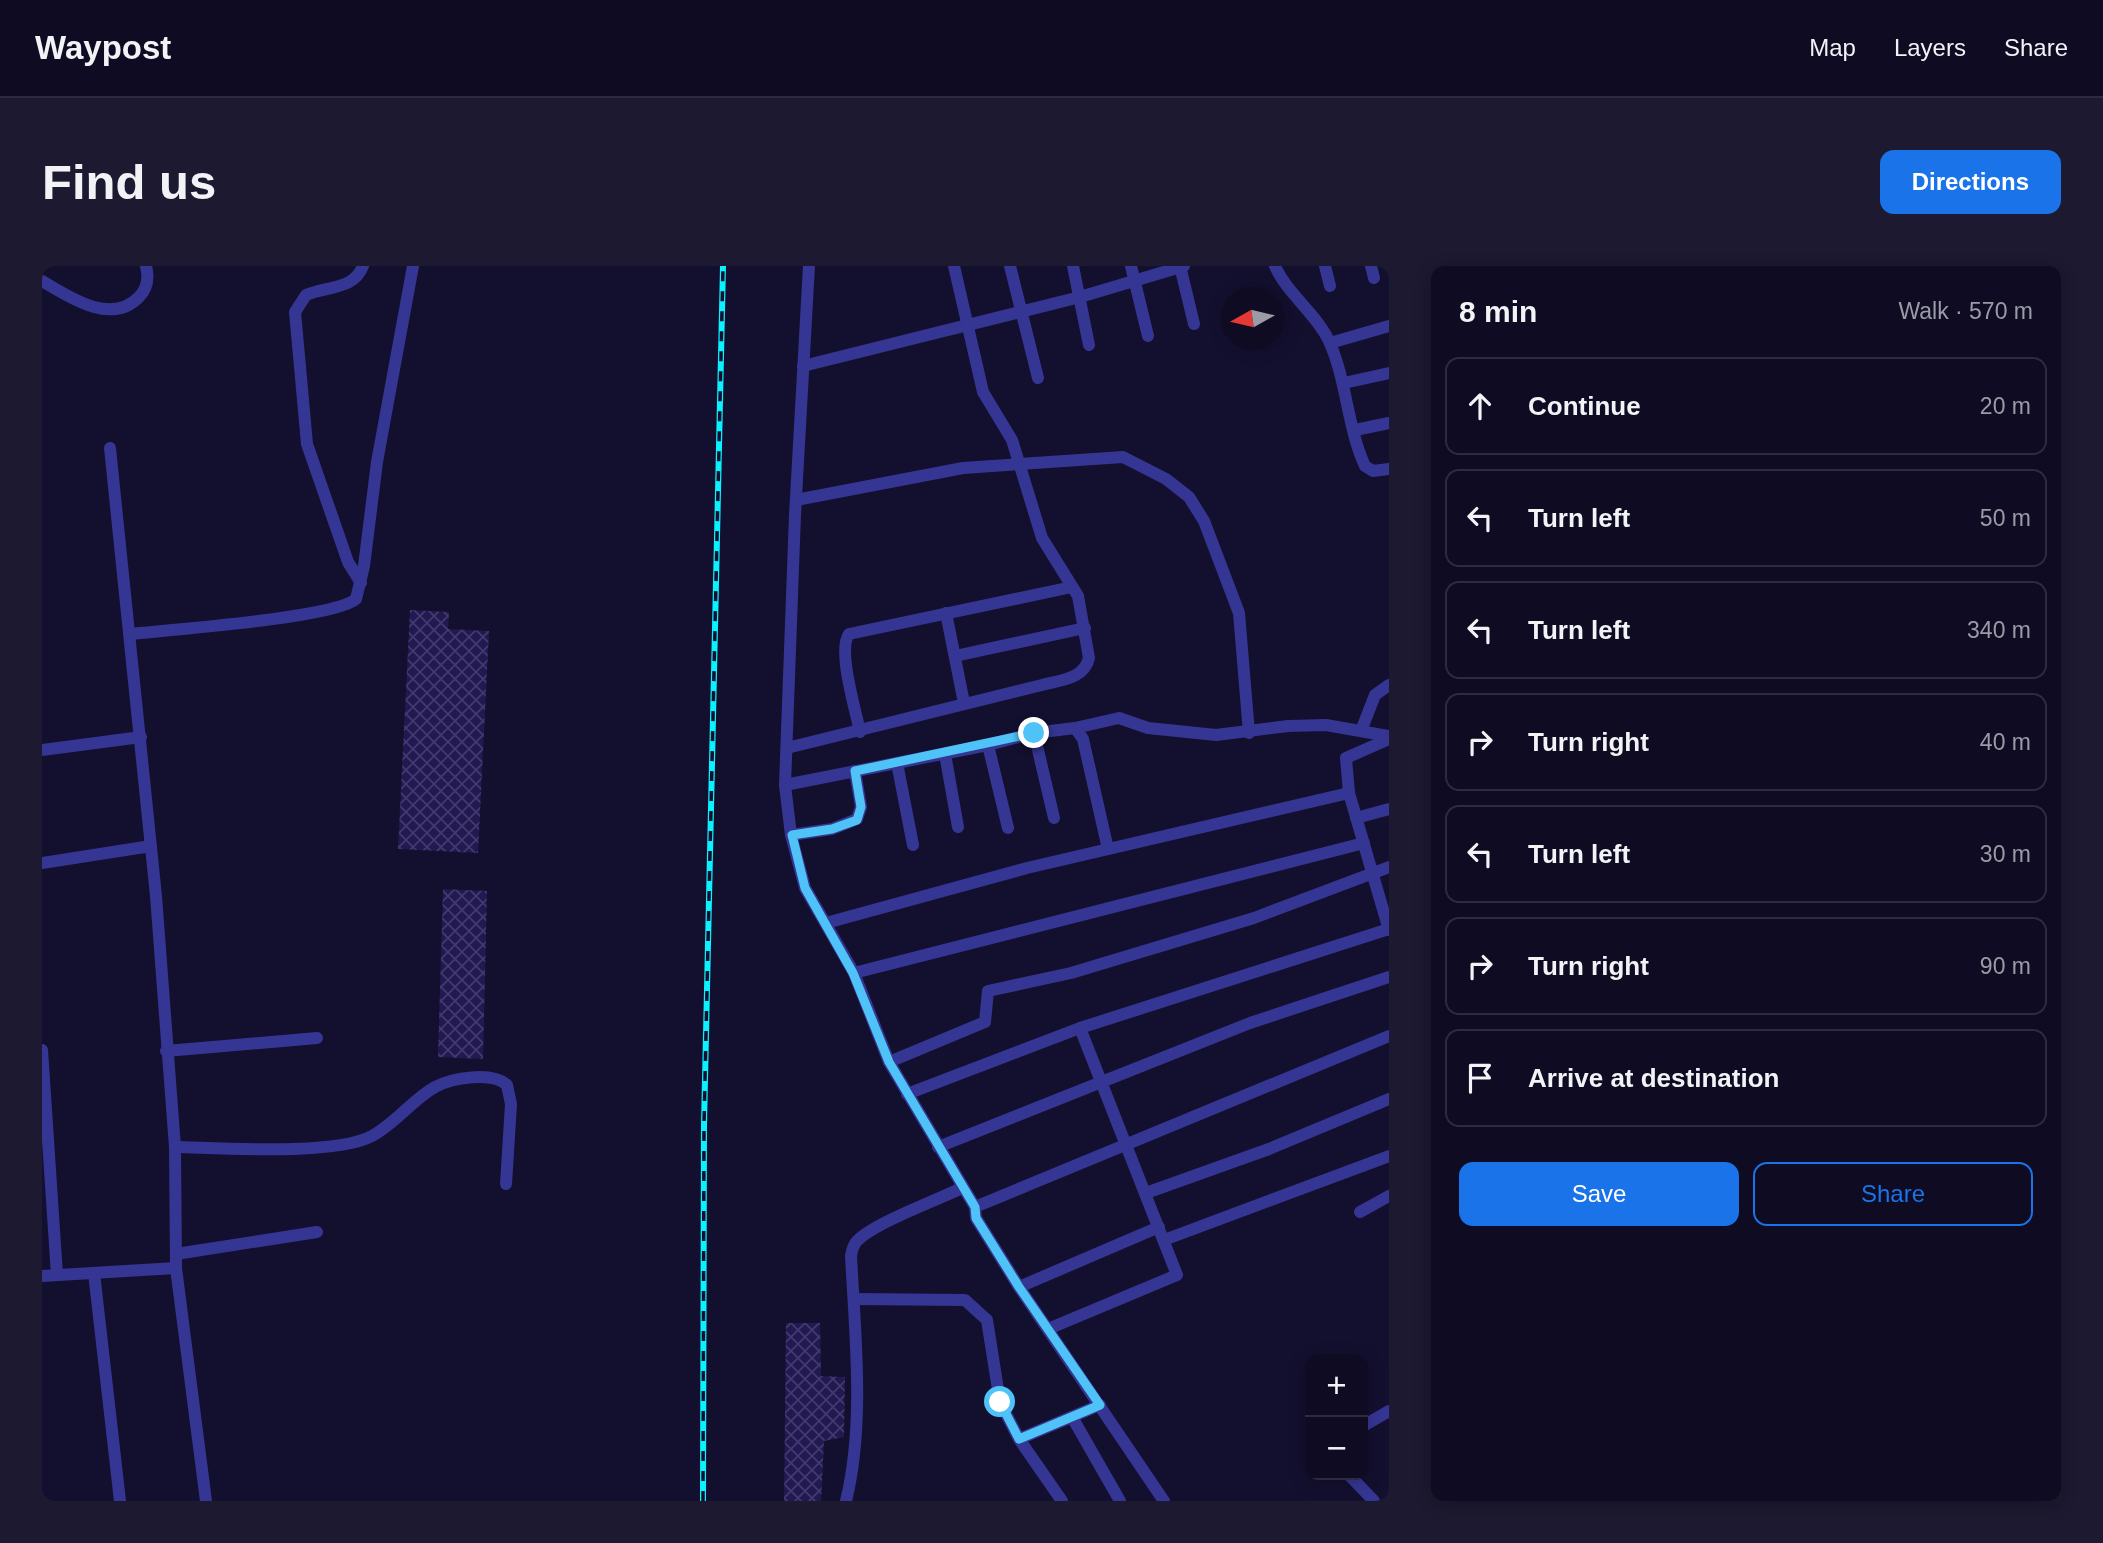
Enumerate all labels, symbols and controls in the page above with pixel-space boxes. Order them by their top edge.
text: Waypost [35,29,171,66]
text: Map [1809,34,1856,61]
text: Layers [1894,34,1966,61]
text: Share [2004,34,2068,61]
button: Directions [1880,150,2061,214]
text: Find us [42,155,216,209]
north arrow [1221,287,1284,350]
text: 8 min [1459,295,1537,328]
text: Walk · 570 m [1898,298,2033,324]
icon: ahead [1461,387,1499,425]
text: Continue [1528,391,1641,421]
text: 20 m [1980,393,2031,419]
icon: left [1461,499,1499,537]
text: Turn left [1528,503,1630,533]
text: 50 m [1980,505,2031,531]
icon: left [1461,611,1499,649]
text: Turn left [1528,615,1630,645]
text: 340 m [1967,617,2031,643]
route end [1018,717,1049,748]
icon: right [1461,723,1499,761]
text: Turn right [1528,727,1649,757]
text: 40 m [1980,729,2031,755]
icon: left [1461,835,1499,873]
text: Turn left [1528,839,1630,869]
text: 30 m [1980,841,2031,867]
icon: right [1461,947,1499,985]
text: Turn right [1528,951,1649,981]
text: 90 m [1980,953,2031,979]
icon: arrive [1461,1059,1499,1097]
text: Arrive at destination [1528,1063,1779,1093]
button: Save [1459,1162,1739,1226]
button: Share [1753,1162,2033,1226]
map controls [1305,1354,1368,1480]
button: + [1305,1354,1368,1417]
route start [984,1386,1015,1417]
button: − [1305,1417,1368,1480]

